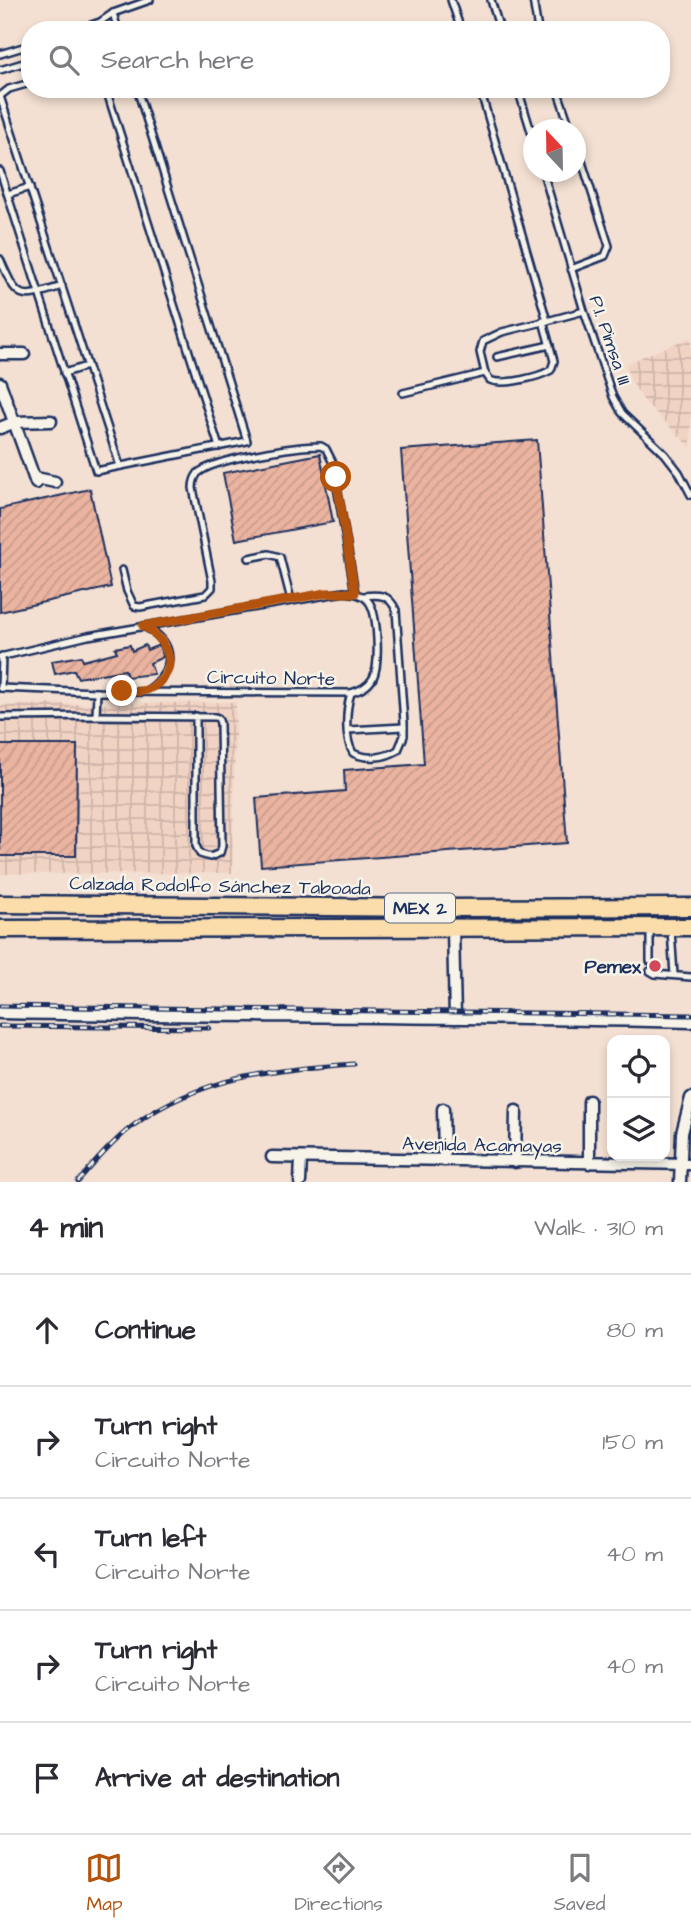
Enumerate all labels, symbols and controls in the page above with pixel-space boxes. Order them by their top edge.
search box [21,21,670,98]
icon: search [45,41,83,79]
text: Search here [101,42,254,78]
north arrow [523,119,586,182]
street label: P.I. Pimsa III [582,292,638,389]
route start [320,461,351,492]
street label: Circuito Norte [207,664,335,693]
route end [106,675,137,706]
street label: Calzada Rodolfo Sánchez Taboada [69,870,371,903]
road number: MEX 2 [385,894,455,923]
place label: Pemex [585,954,642,981]
marker: Pemex [647,958,663,974]
map controls [607,1035,670,1161]
button: locate [607,1035,670,1098]
button: layers [607,1098,670,1161]
street label: Avenida Acamayas [402,1131,562,1161]
text: 4 min [28,1207,103,1249]
text: Walk · 310 m [534,1212,663,1244]
icon: ahead [28,1311,66,1349]
text: Continue [95,1312,196,1348]
text: 80 m [606,1314,663,1346]
text: Turn right [95,1408,217,1444]
icon: right [28,1423,66,1461]
text: 150 m [602,1426,663,1458]
text: Circuito Norte [95,1444,250,1476]
text: Turn left [95,1520,206,1556]
icon: left [28,1535,66,1573]
text: 40 m [606,1538,663,1570]
text: Circuito Norte [95,1556,250,1588]
text: Turn right [95,1632,217,1668]
icon: right [28,1647,66,1685]
text: 40 m [606,1650,663,1682]
text: Circuito Norte [95,1668,250,1700]
icon: arrive [28,1759,66,1797]
text: Arrive at destination [95,1760,340,1796]
tab: Map [85,1849,123,1918]
tab: Directions [294,1849,383,1918]
tab: Saved [554,1849,605,1918]

